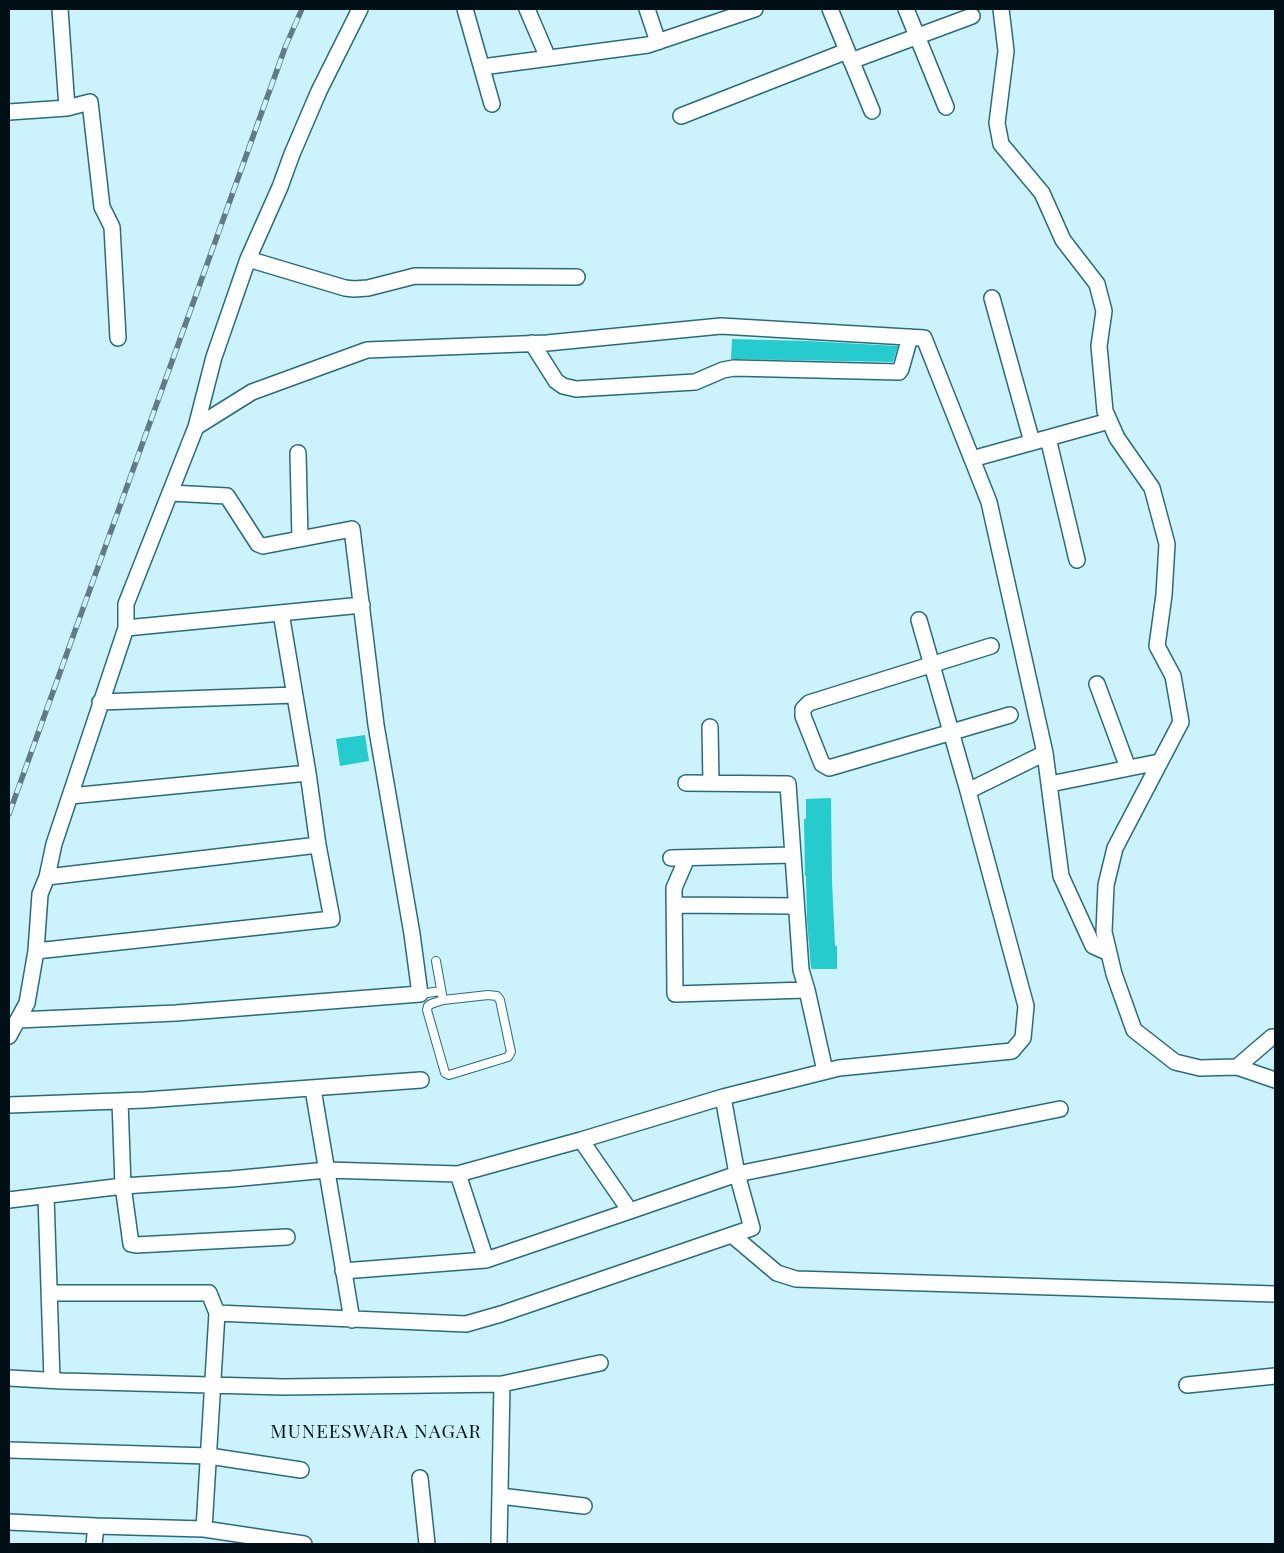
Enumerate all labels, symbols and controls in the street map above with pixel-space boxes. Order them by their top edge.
district label: MUNEESWARA NAGAR [268,1421,484,1443]

